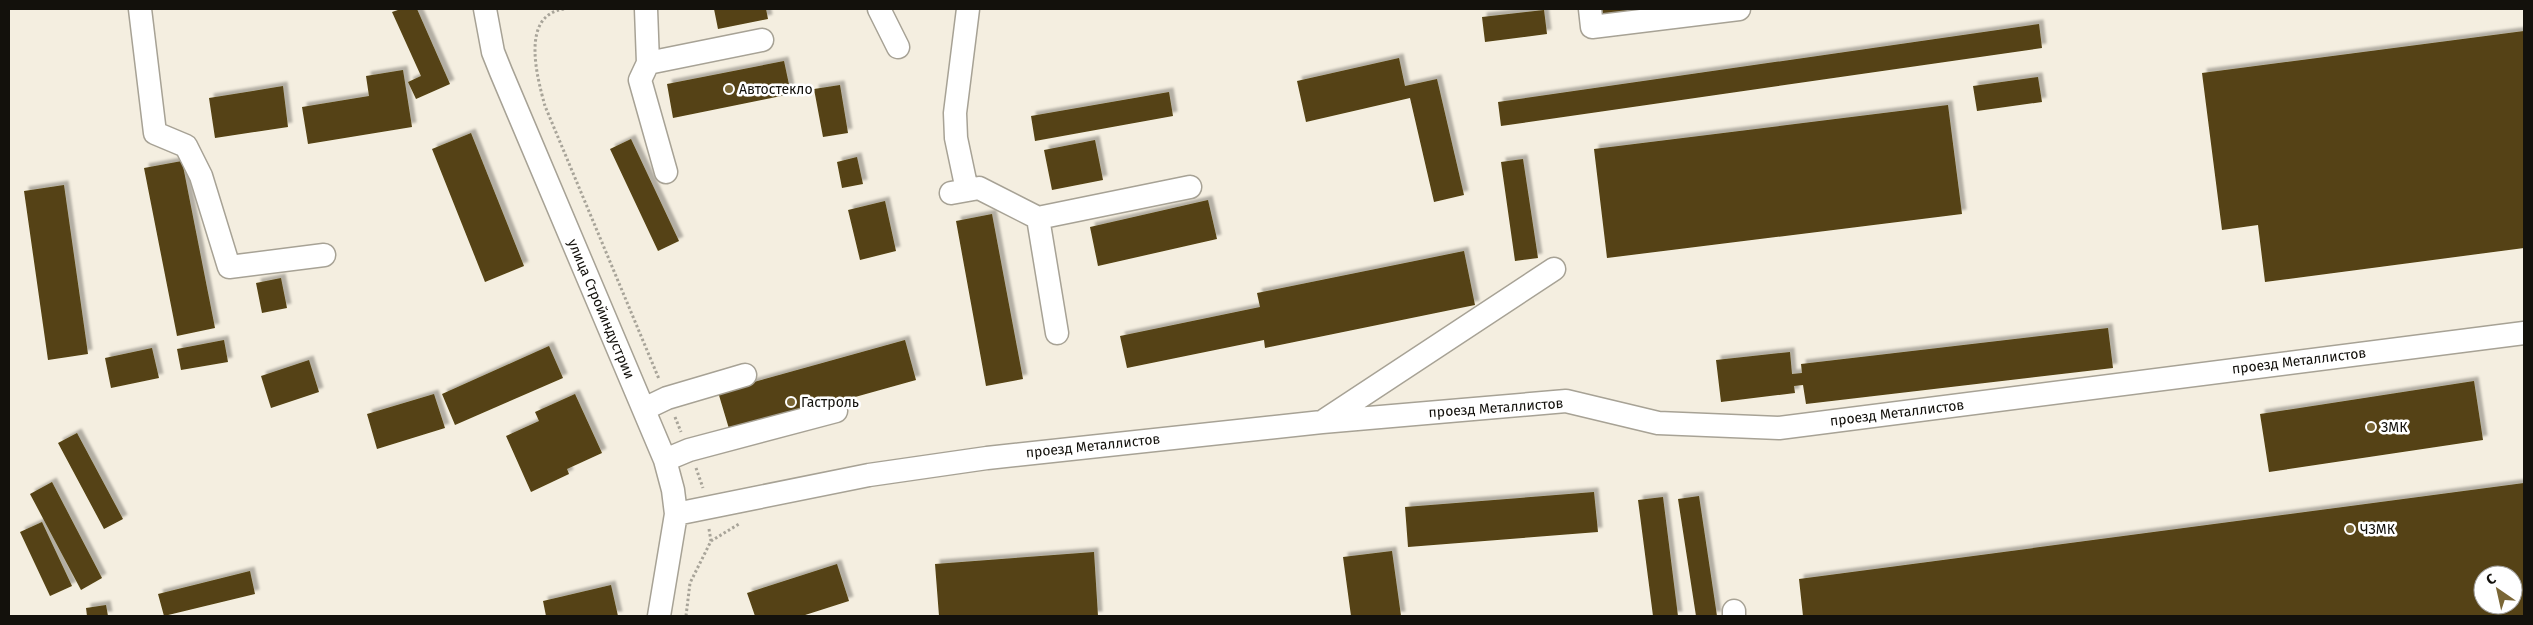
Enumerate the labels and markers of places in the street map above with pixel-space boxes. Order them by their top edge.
place label: Автостекло [739,81,813,98]
marker: Автостекло [723,83,735,95]
place label: Гастроль [801,394,859,411]
marker: Гастроль [785,396,797,408]
place label: ЗМК [2381,419,2408,436]
marker: ЗМК [2365,421,2377,433]
place label: ЧЗМК [2360,521,2396,538]
marker: ЧЗМК [2344,523,2356,535]

